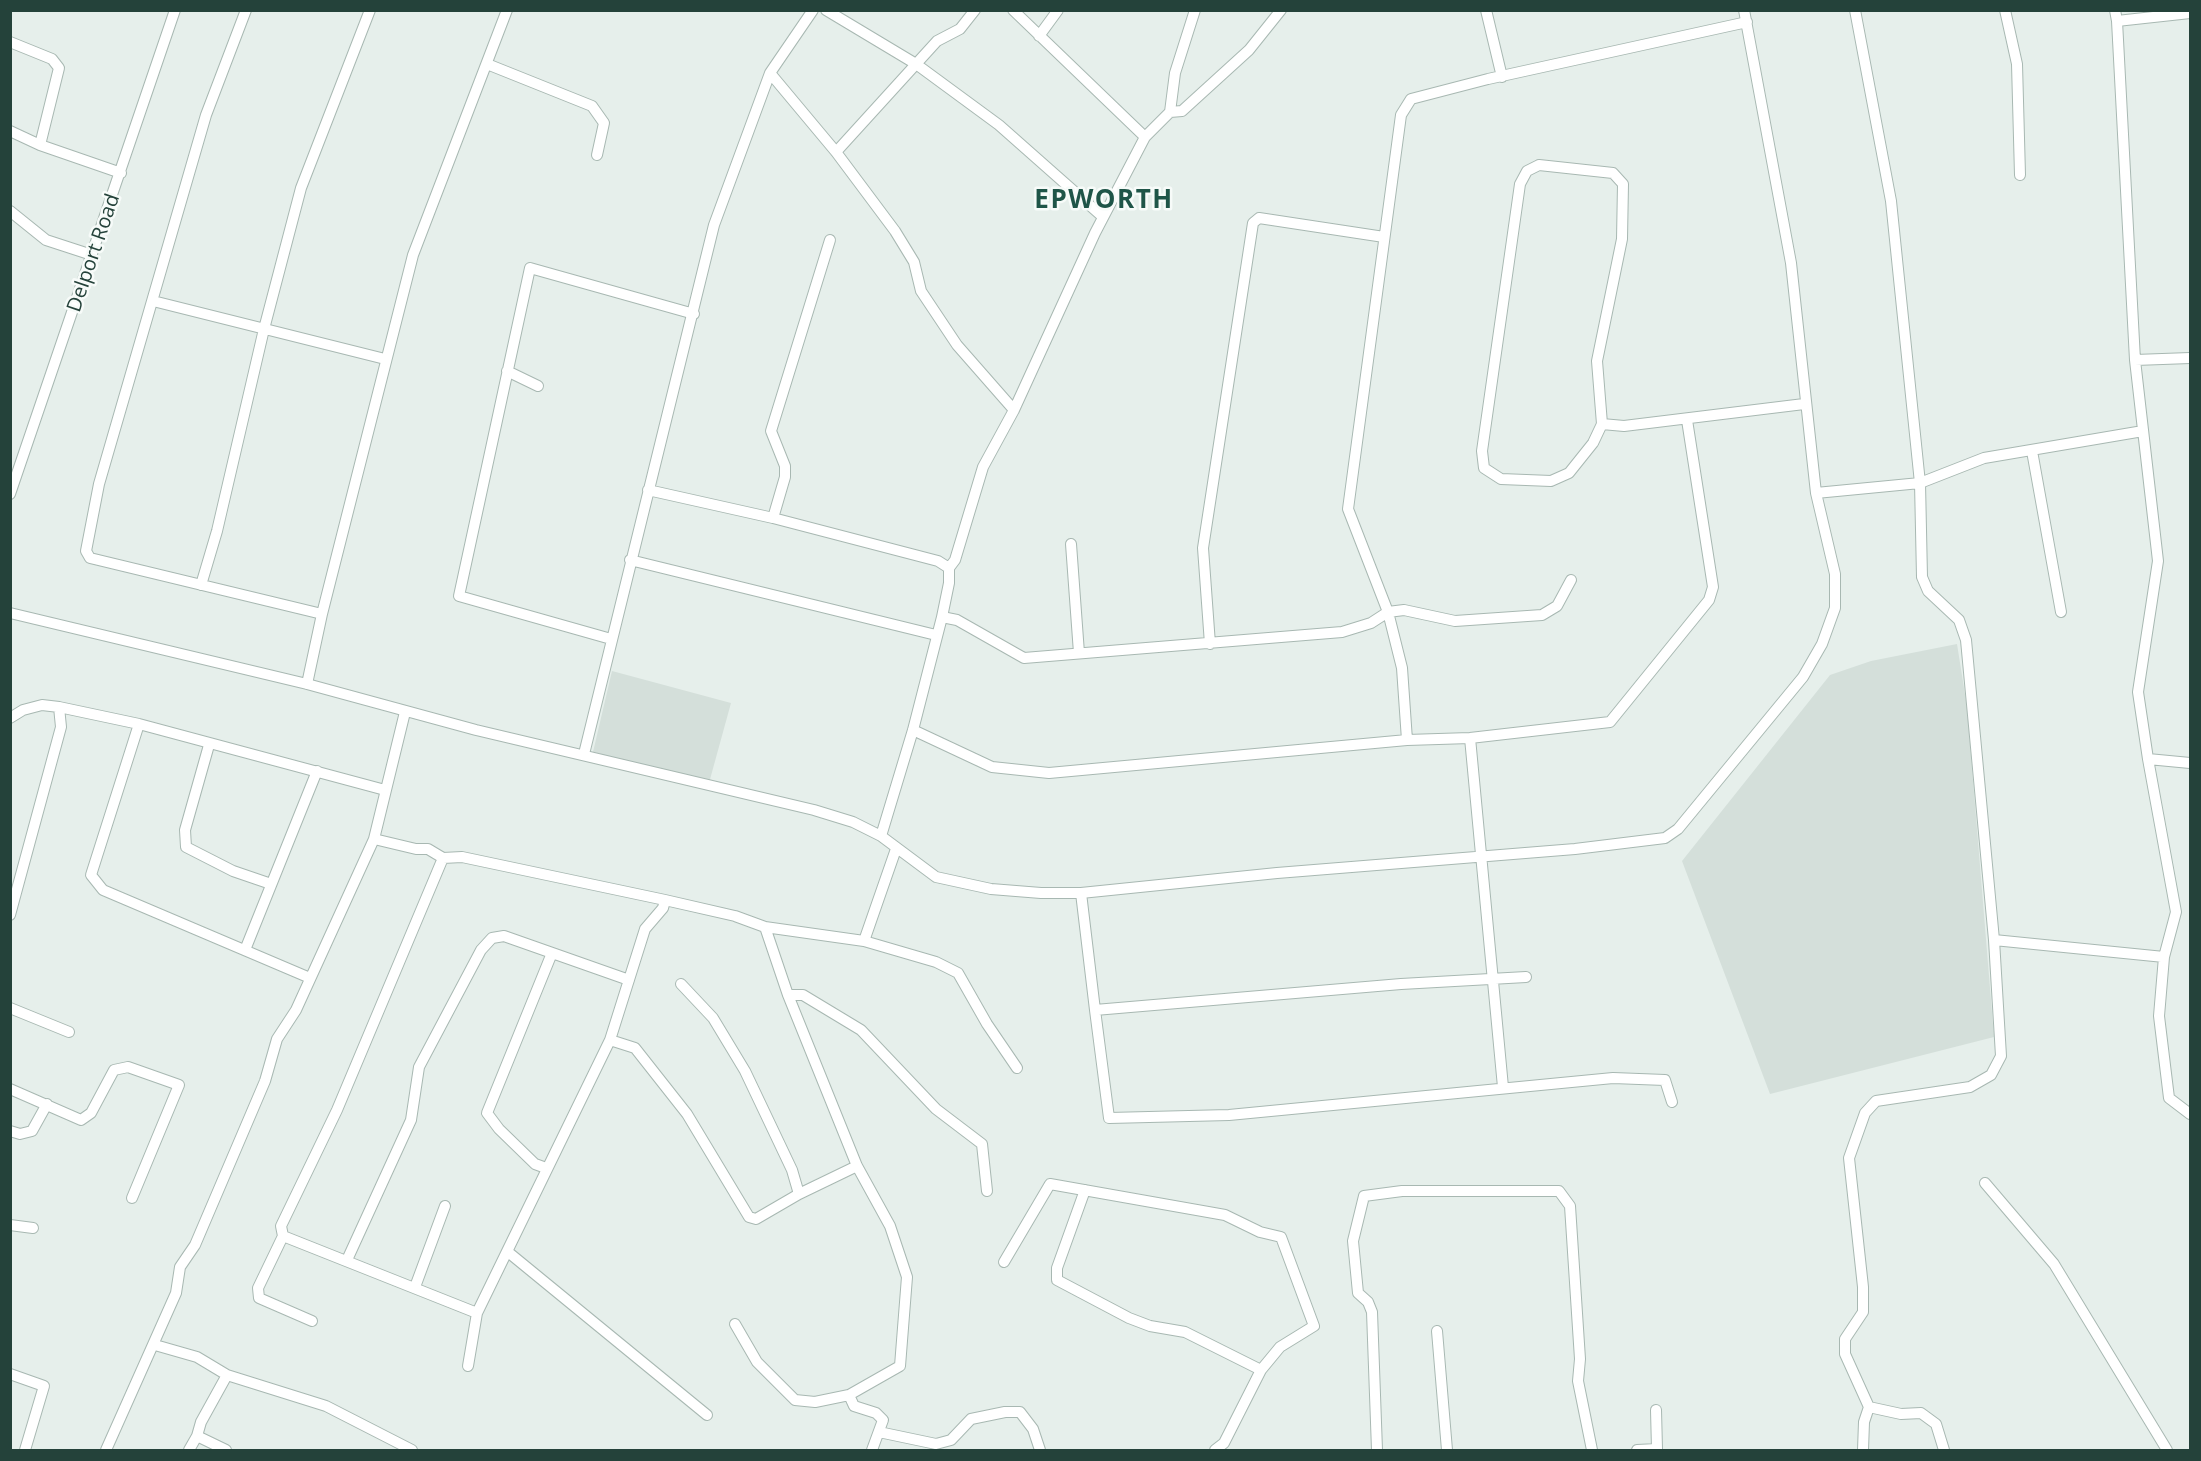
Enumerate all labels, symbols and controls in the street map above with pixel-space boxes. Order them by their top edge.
district label: EPWORTH [1034,185,1174,217]
street label: Delport Road [63,191,125,315]

